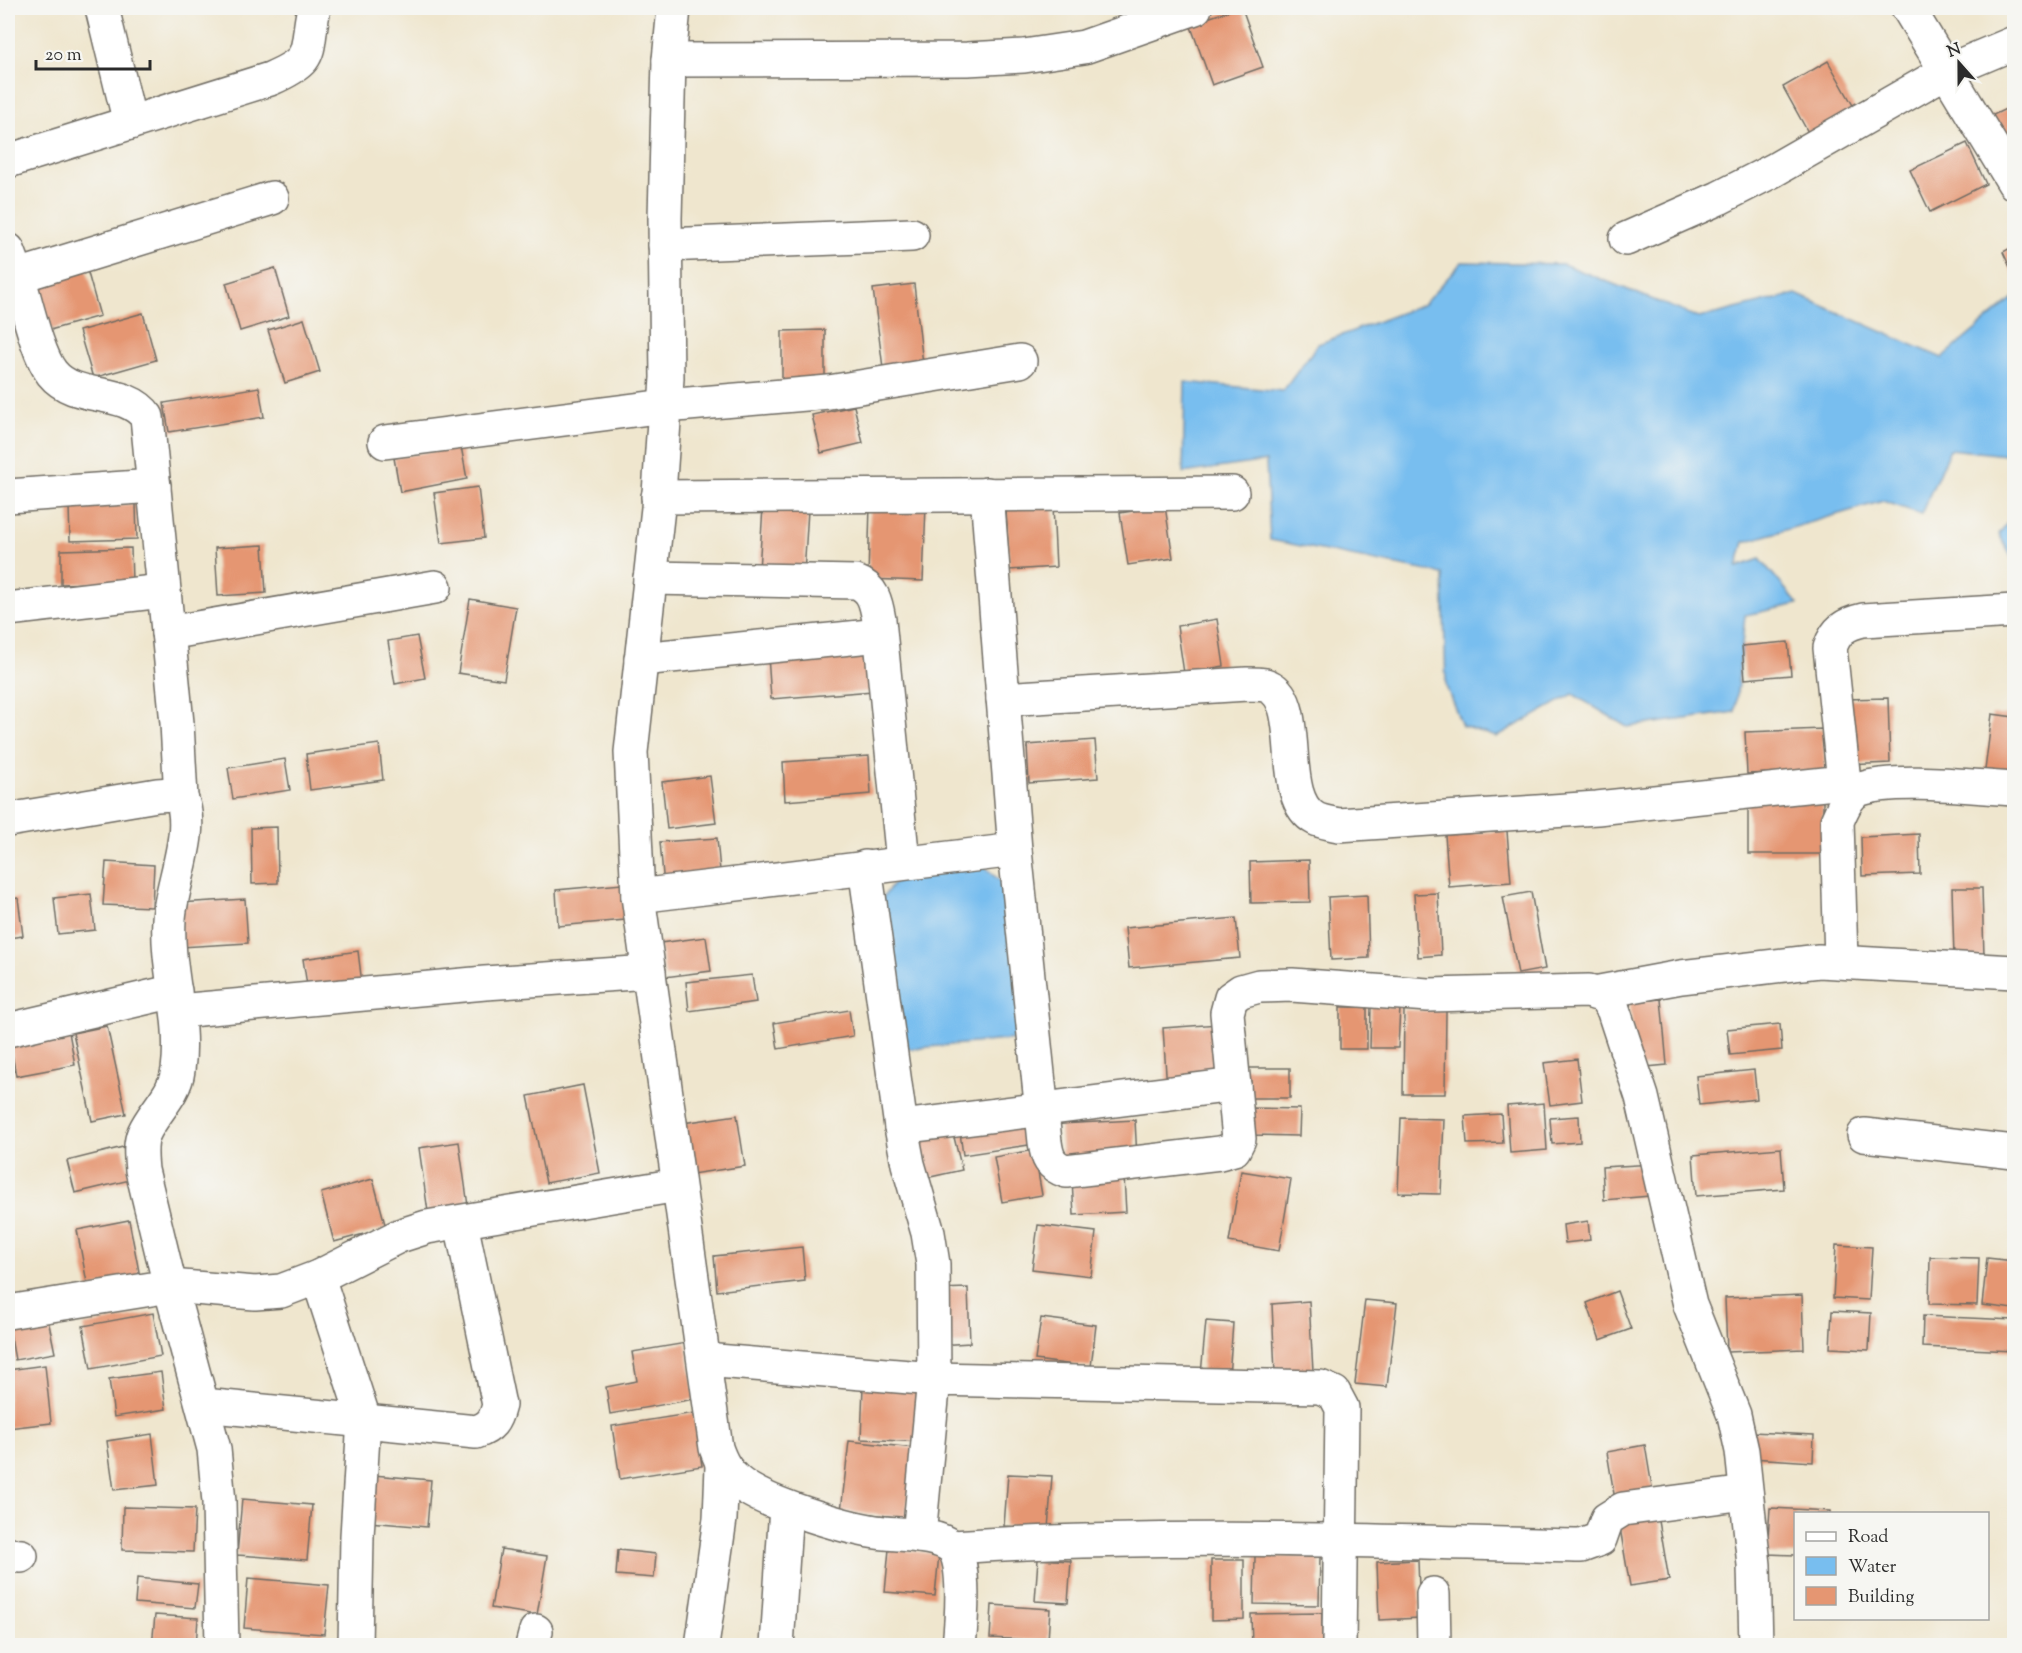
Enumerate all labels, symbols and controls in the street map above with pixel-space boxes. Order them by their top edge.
scale bar [36,33,150,71]
north arrow [1929,33,1989,93]
text: N [1944,38,1965,64]
text: 20 m [45,43,82,69]
legend [1794,1512,1989,1620]
text: Road [1848,1525,1888,1551]
text: Water [1848,1555,1897,1581]
text: Building [1848,1585,1914,1611]

